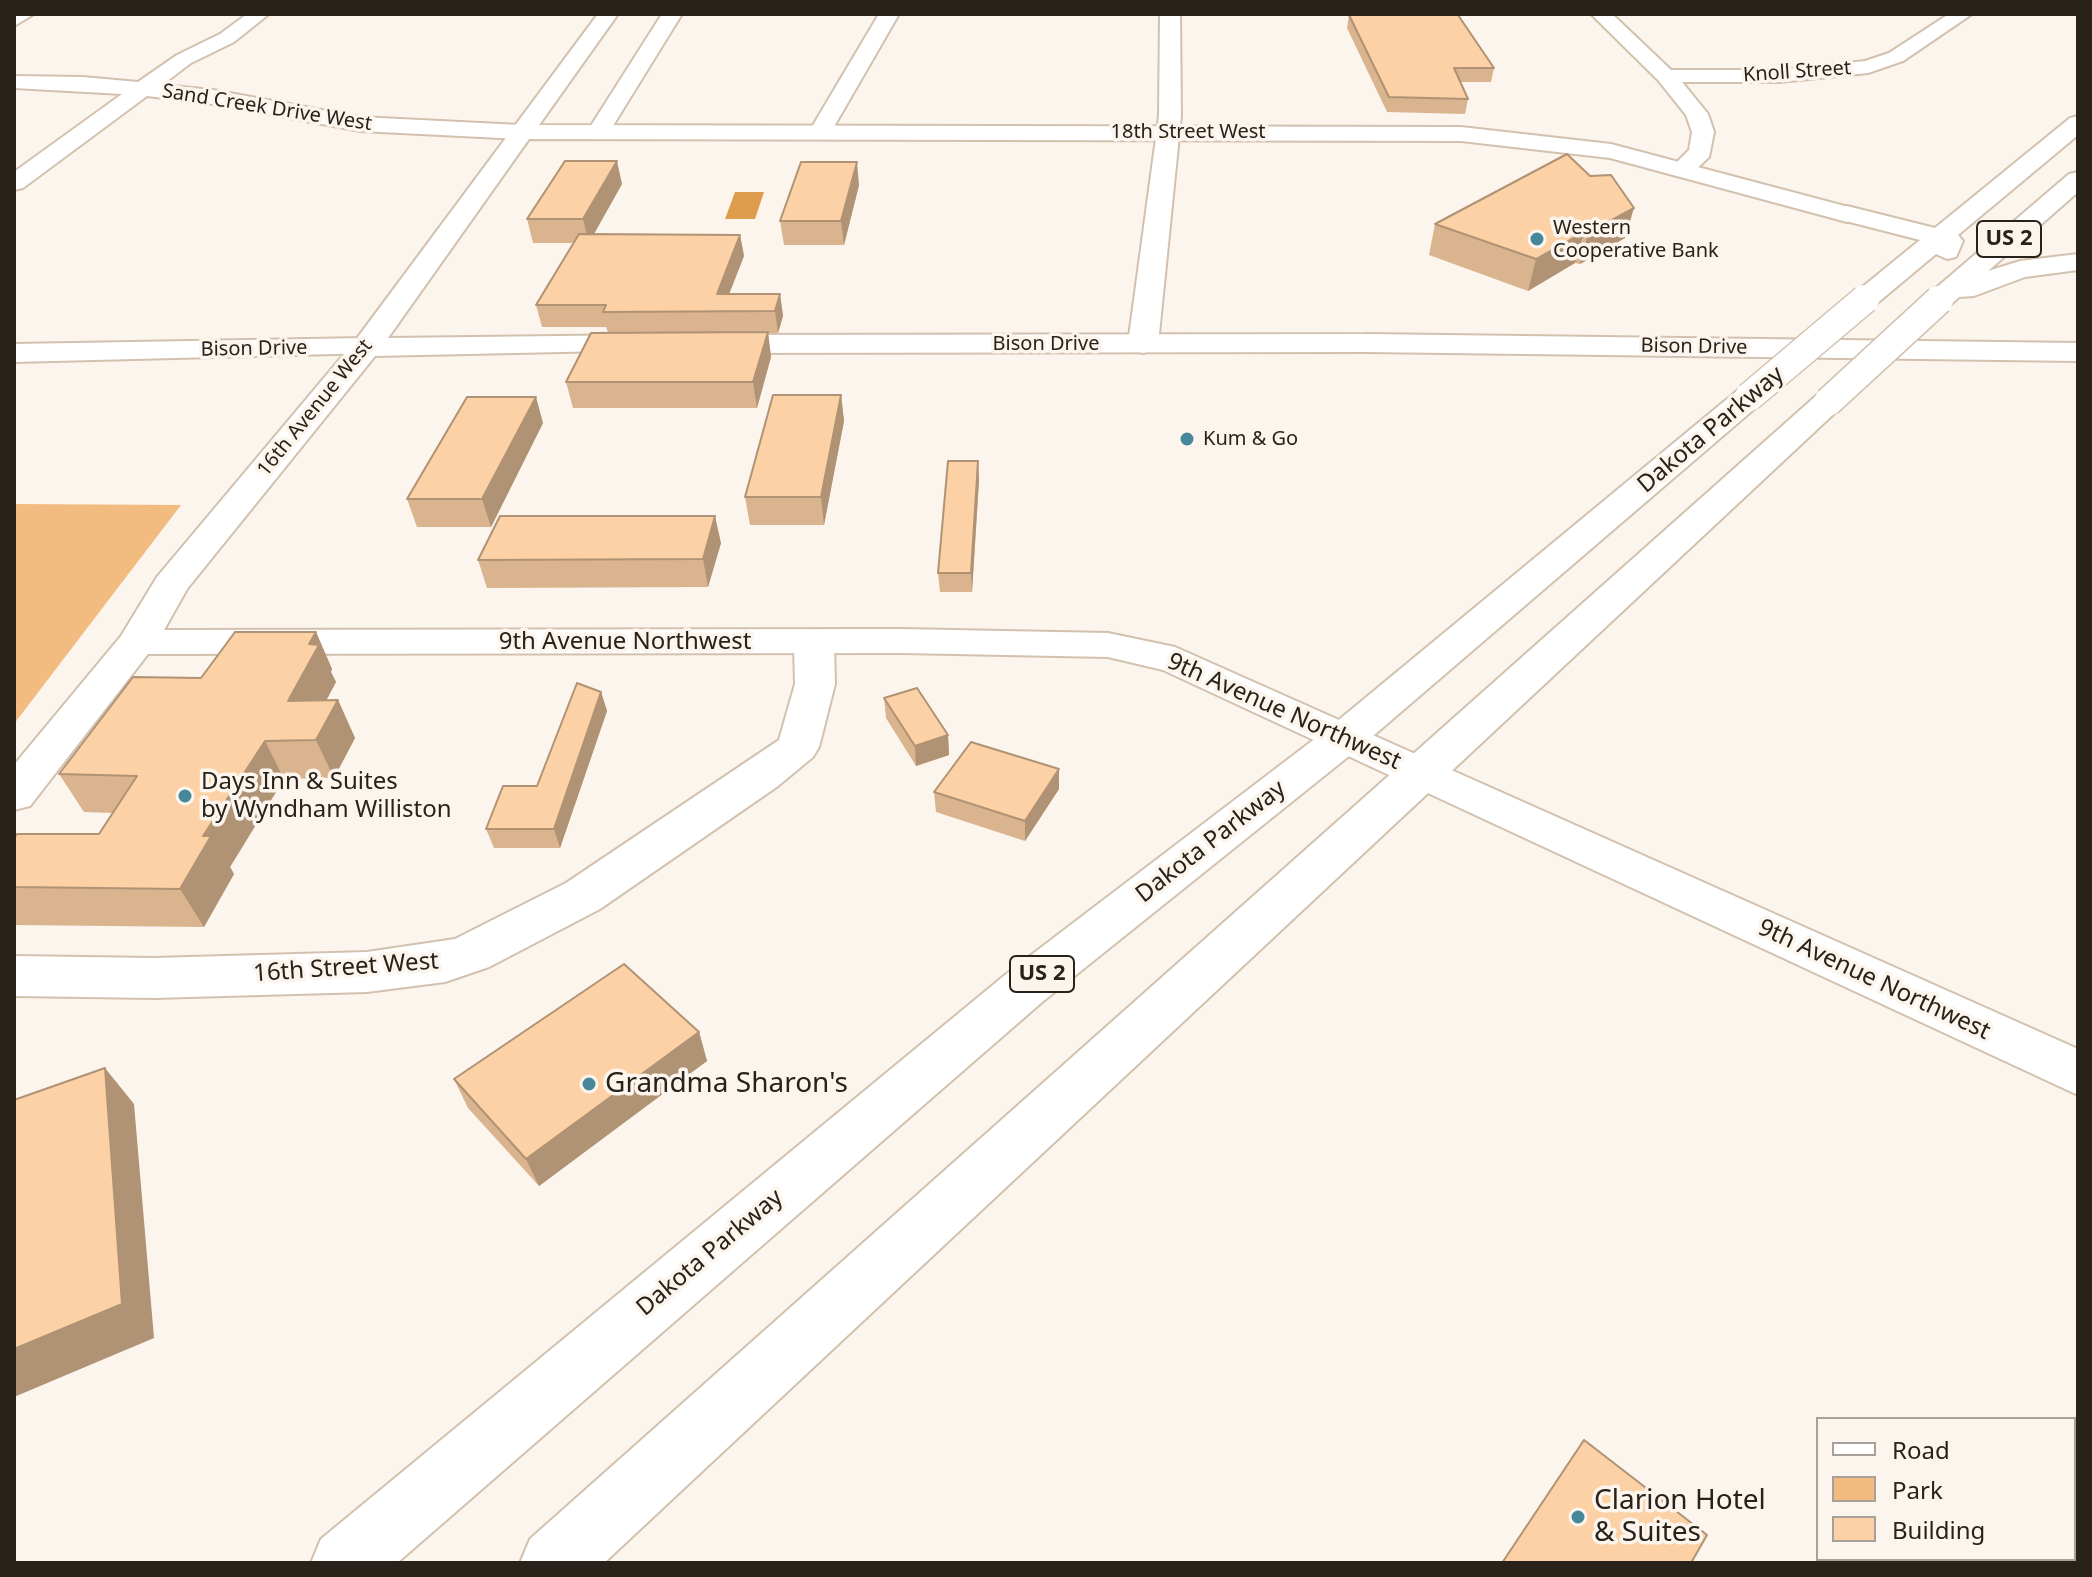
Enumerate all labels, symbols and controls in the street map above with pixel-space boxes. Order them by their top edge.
street label: Knoll Street [1742,56,1852,88]
street label: Sand Creek Drive West [160,80,374,136]
street label: 18th Street West [1111,120,1265,144]
place label: Western Cooperative Bank [1553,216,1719,263]
road number: US 2 [1977,221,2041,257]
marker: Western Cooperative Bank [1528,230,1546,248]
street label: Bison Drive [993,332,1099,356]
street label: Bison Drive [1640,334,1748,360]
street label: 16th Avenue West [252,335,378,481]
street label: Bison Drive [200,336,308,362]
street label: Dakota Parkway [1632,360,1790,500]
place label: Kum & Go [1203,427,1298,451]
marker: Kum & Go [1178,430,1196,448]
street label: 9th Avenue Northwest [499,628,751,656]
street label: 9th Avenue Northwest [1163,647,1405,777]
place label: Days Inn & Suites by Wyndham Williston [201,768,451,824]
street label: Dakota Parkway [1130,775,1292,909]
marker: Days Inn & Suites by Wyndham Williston [176,787,194,805]
street label: 9th Avenue Northwest [1753,914,1995,1046]
street label: 16th Street West [252,947,440,989]
road number: US 2 [1010,956,1074,992]
place label: Grandma Sharon's [605,1067,848,1101]
marker: Grandma Sharon's [580,1075,598,1093]
street label: Dakota Parkway [631,1183,789,1323]
legend [1816,1417,2076,1561]
text: Road [1892,1433,1950,1466]
text: Park [1892,1473,1943,1506]
place label: Clarion Hotel & Suites [1594,1484,1766,1550]
marker: Clarion Hotel & Suites [1569,1508,1587,1526]
text: Building [1892,1513,1985,1546]

